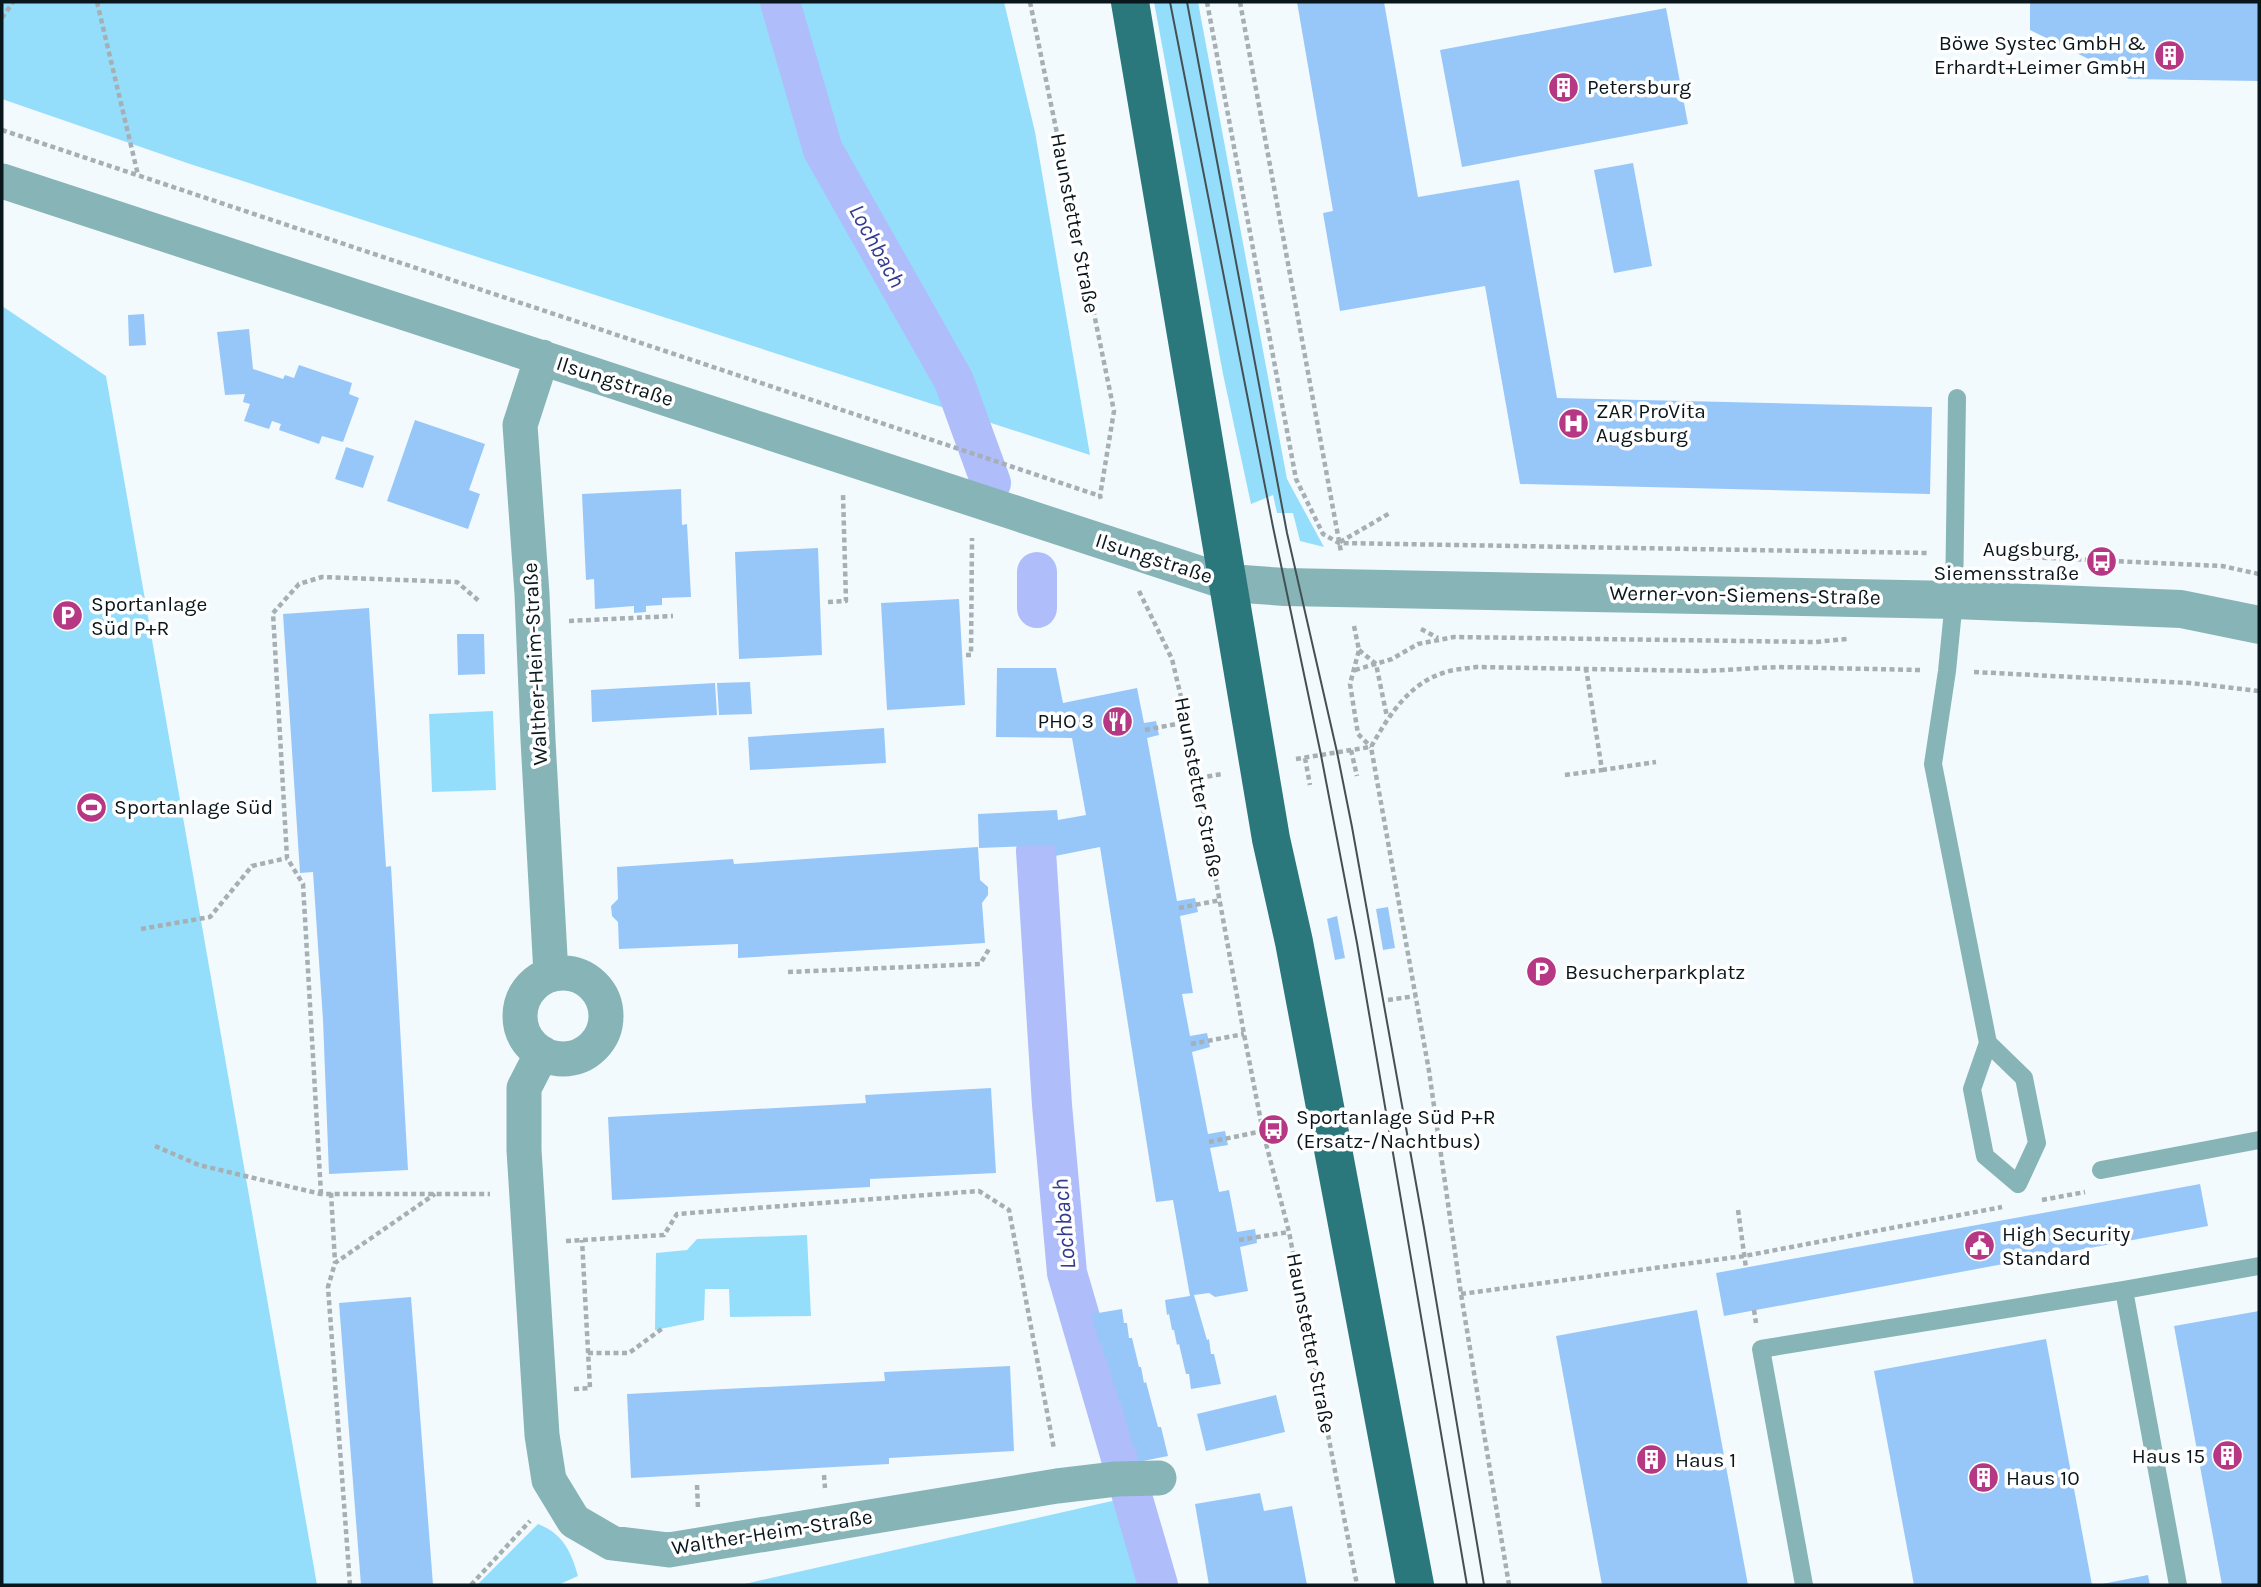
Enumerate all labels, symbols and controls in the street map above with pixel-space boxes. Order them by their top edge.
place label: Böwe Systec GmbH & Erhardt+Leimer GmbH [1934,31,2146,79]
building icon: Böwe Systec GmbH & Erhardt+Leimer GmbH [2152,38,2186,72]
building icon: Petersburg [1547,70,1581,104]
place label: Petersburg [1587,75,1691,99]
street label: Haunstetter Straße [1046,131,1104,315]
water label: Lochbach [843,200,911,292]
street label: Ilsungstraße [553,351,677,411]
place label: ZAR ProVita Augsburg [1596,399,1706,447]
hospital icon: ZAR ProVita Augsburg [1556,406,1590,440]
street label: Ilsungstraße [1092,528,1216,588]
place label: Augsburg, Siemensstraße [1933,537,2079,585]
bus stop icon: Augsburg, Siemensstraße [2085,544,2119,578]
street label: Walther-Heim-Straße [518,562,552,766]
street label: Werner-von-Siemens-Straße [1609,581,1881,609]
place label: Sportanlage Süd P+R [91,592,207,640]
parking icon: Sportanlage Süd P+R [51,599,85,633]
street label: Haunstetter Straße [1170,695,1228,879]
restaurant icon: PHO 3 [1100,704,1134,738]
place label: PHO 3 [1037,709,1094,733]
sports icon: Sportanlage Süd [74,790,108,824]
place label: Sportanlage Süd [114,795,273,819]
parking icon: Besucherparkplatz [1525,955,1559,989]
place label: Besucherparkplatz [1565,960,1745,984]
place label: Sportanlage Süd P+R (Ersatz-/Nachtbus) [1296,1105,1496,1153]
bus stop icon: Sportanlage Süd P+R (Ersatz-/Nachtbus) [1256,1112,1290,1146]
water label: Lochbach [1047,1177,1081,1271]
place label: High Security Standard [2002,1222,2131,1270]
public building icon: High Security Standard [1962,1229,1996,1263]
street label: Haunstetter Straße [1282,1251,1340,1435]
building icon: Haus 15 [2211,1439,2245,1473]
building icon: Haus 1 [1635,1443,1669,1477]
place label: Haus 15 [2132,1444,2205,1468]
place label: Haus 1 [1675,1448,1736,1472]
building icon: Haus 10 [1966,1461,2000,1495]
place label: Haus 10 [2006,1466,2080,1490]
street label: Walther-Heim-Straße [670,1504,874,1560]

